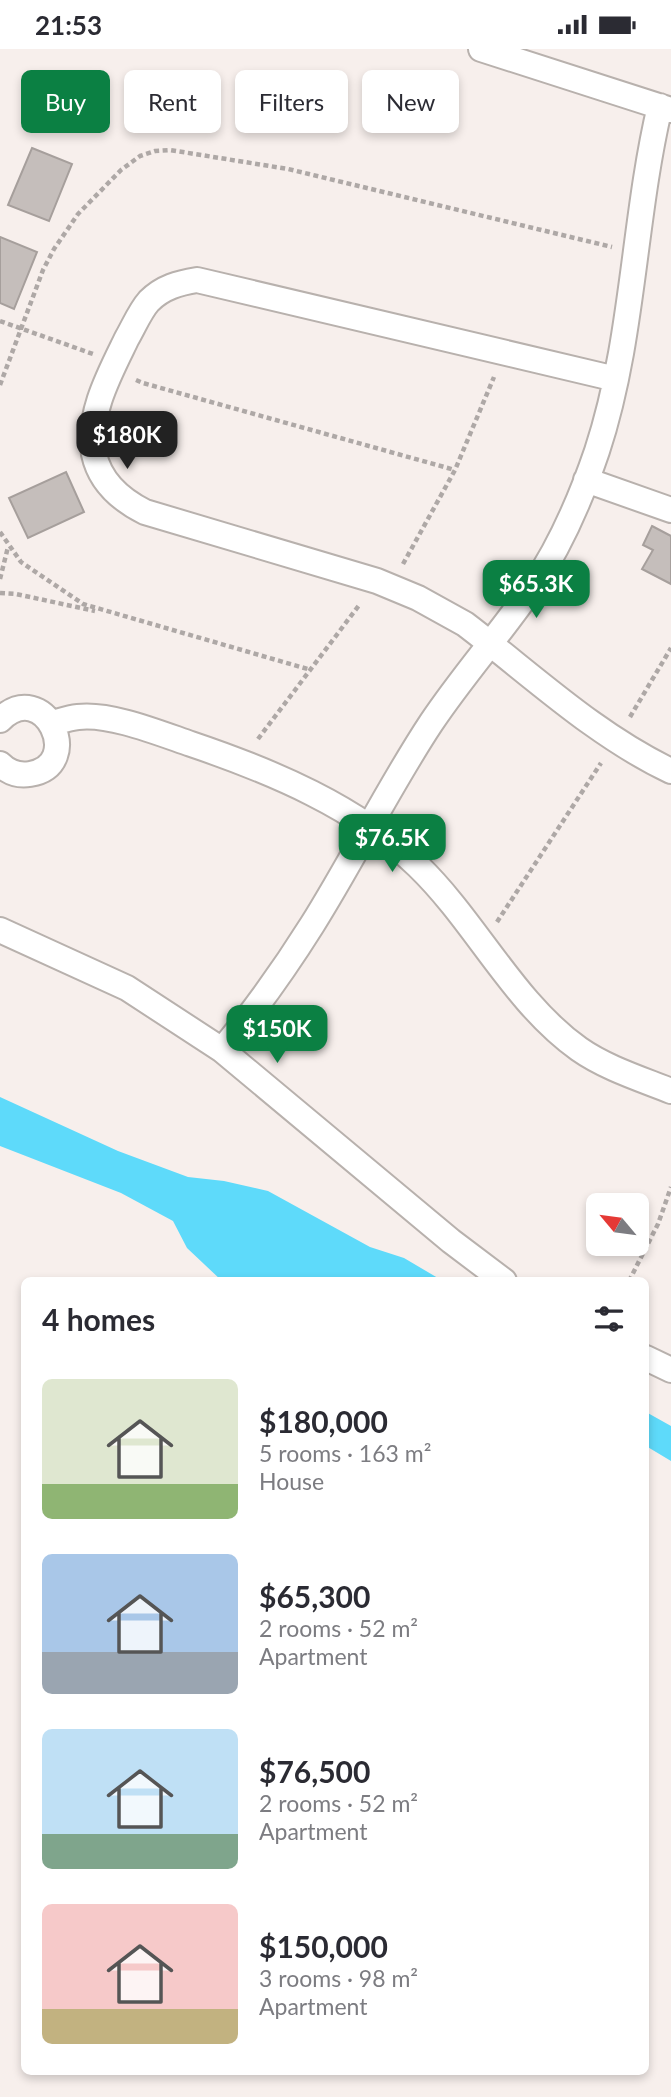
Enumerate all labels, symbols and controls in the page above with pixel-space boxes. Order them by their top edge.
text: 21:53 [35,9,102,41]
chip: Buy [21,70,110,133]
chip: Rent [124,70,221,133]
chip: Filters [235,70,348,133]
chip: New [362,70,459,133]
pin: $180K [78,411,176,471]
text: $180K [92,420,162,448]
pin: $65.3K [479,561,593,620]
text: $65.3K [499,569,573,597]
pin: $76.5K [335,815,449,874]
text: $76.5K [355,823,429,851]
pin: $150K [228,1005,326,1065]
text: $150K [242,1014,312,1042]
north arrow [586,1193,649,1257]
map controls [586,1193,649,1256]
icon: filters [590,1300,628,1338]
text: 4 homes [42,1301,155,1337]
text: $180,000 [259,1403,388,1439]
icon: home [98,1407,182,1491]
text: 5 rooms · 163 m² [259,1439,431,1467]
text: House [259,1467,324,1495]
text: $65,300 [259,1578,370,1614]
icon: home [98,1582,182,1666]
text: 2 rooms · 52 m² [259,1614,418,1642]
text: Apartment [259,1642,367,1670]
text: $76,500 [259,1753,370,1789]
icon: home [98,1757,182,1841]
text: 2 rooms · 52 m² [259,1789,418,1817]
text: Apartment [259,1817,367,1845]
text: $150,000 [259,1928,388,1964]
icon: home [98,1932,182,2016]
text: 3 rooms · 98 m² [259,1964,418,1992]
text: Apartment [259,1992,367,2020]

